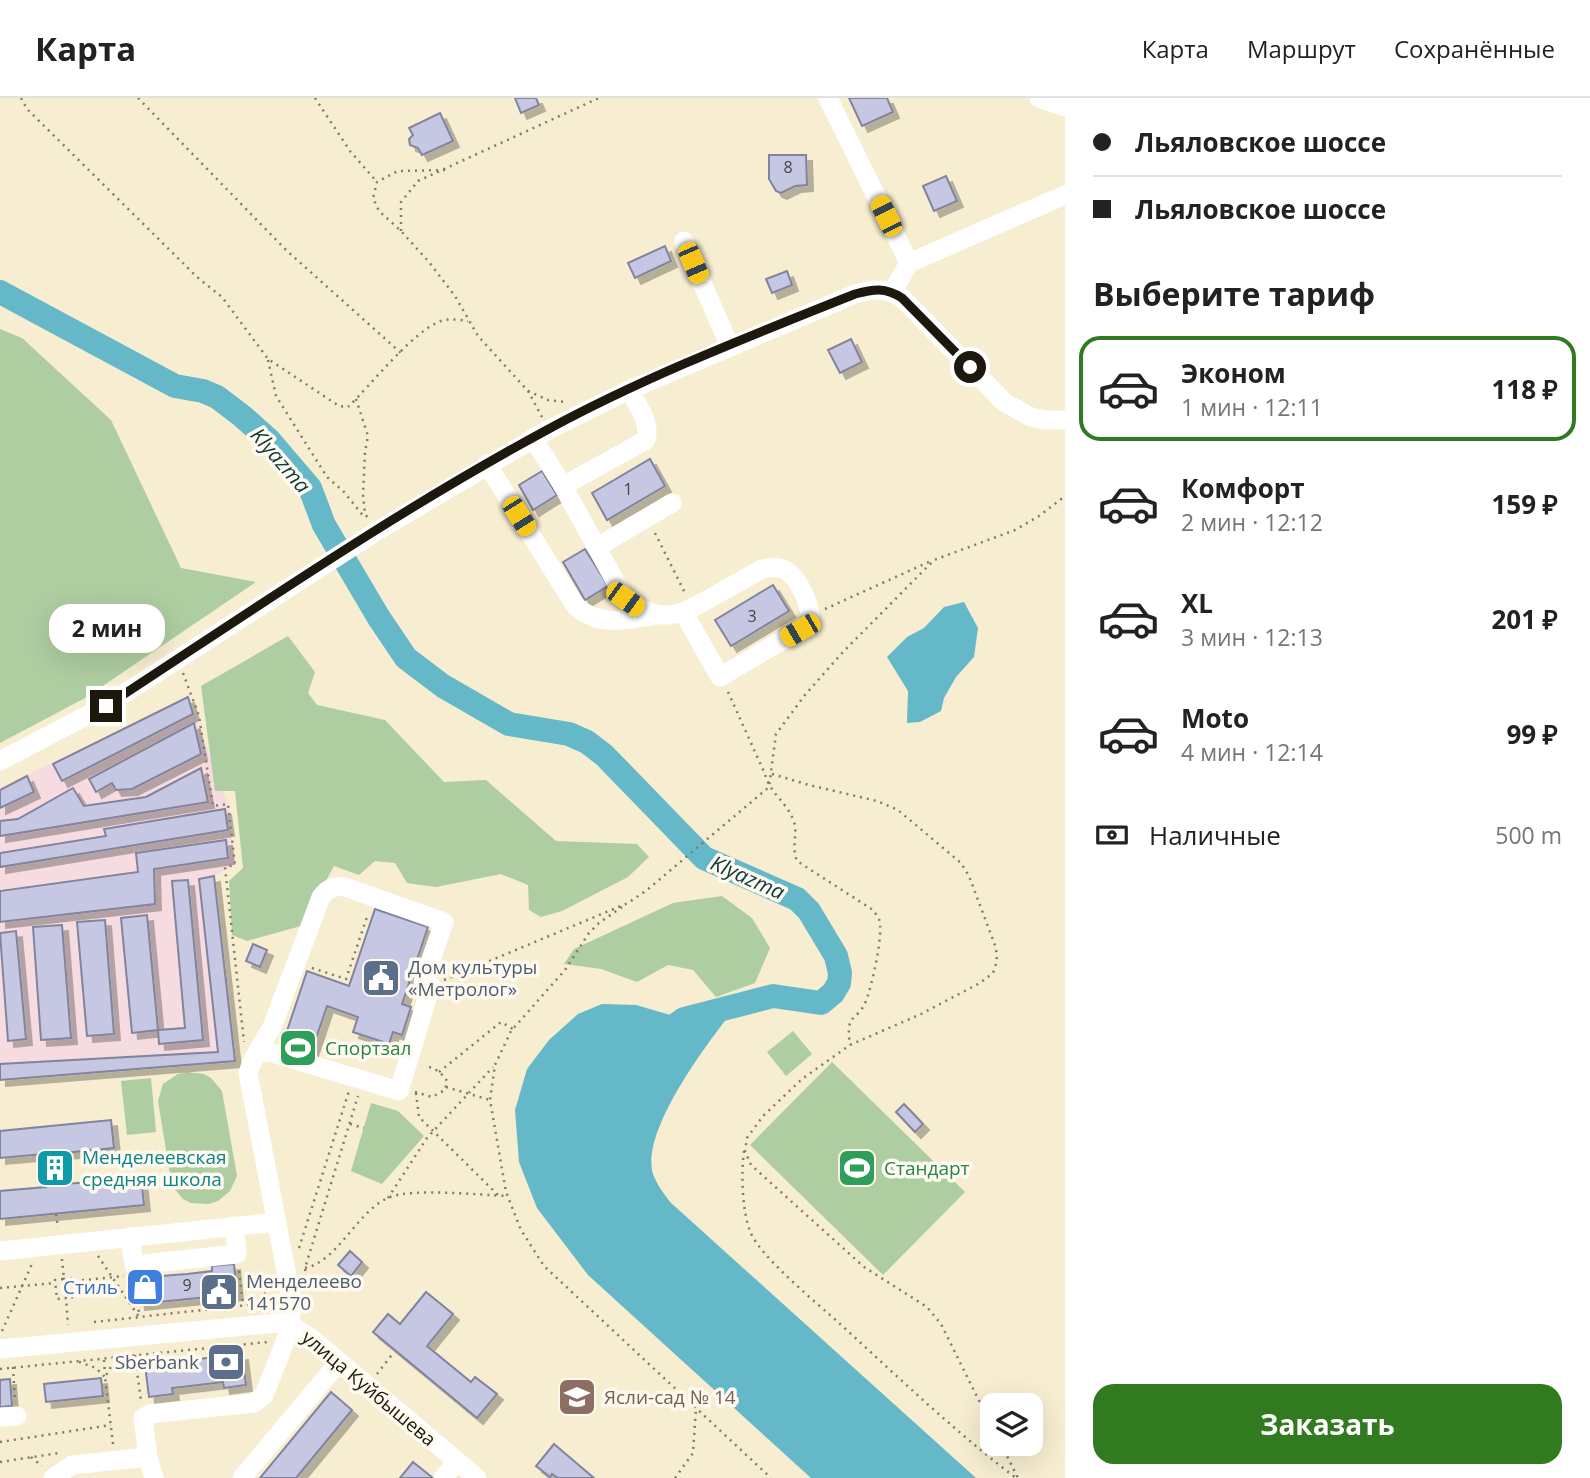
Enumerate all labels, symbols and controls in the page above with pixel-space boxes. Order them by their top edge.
text: Карта [35,26,136,71]
text: Карта [1142,32,1209,65]
text: Маршрут [1247,32,1356,65]
text: Сохранённые [1394,32,1555,65]
text: Льяловское шоссе [1135,124,1386,160]
house number: 8 [783,156,793,178]
text: Льяловское шоссе [1135,191,1386,227]
car [868,193,905,239]
car [676,240,711,286]
text: Выберите тариф [1093,272,1375,315]
route start [954,351,986,383]
text: Эконом [1181,355,1286,391]
icon: car [1097,357,1160,420]
text: 118 ₽ [1492,371,1558,407]
text: 1 мин · 12:11 [1181,391,1323,423]
water label: Klyazma [245,421,317,499]
text: Комфорт [1181,470,1305,506]
icon: car [1097,472,1160,535]
house number: 1 [623,478,633,500]
text: 159 ₽ [1492,486,1558,522]
car [499,493,540,539]
text: 2 мин · 12:12 [1181,506,1323,538]
car [602,578,649,620]
text: XL [1181,585,1213,621]
icon: car [1097,587,1160,650]
text: 201 ₽ [1492,601,1558,637]
callout: 2 мин [48,604,164,654]
house number: 3 [747,605,757,627]
car [777,610,824,650]
text: 2 мин [72,612,142,644]
text: 3 мин · 12:13 [1181,621,1323,653]
route end [90,690,122,722]
text: Moto [1181,700,1249,736]
icon: car [1097,702,1160,765]
text: 99 ₽ [1506,716,1558,752]
text: 4 мин · 12:14 [1181,736,1323,768]
icon: cash [1093,816,1131,854]
text: Наличные [1149,817,1281,853]
text: 500 m [1495,819,1562,851]
water label: Klyazma [707,848,789,906]
place label: Дом культуры «Метролог» [408,954,537,1002]
public building icon: Дом культуры «Метролог» [360,957,402,999]
sports icon: Спортзал [277,1027,319,1069]
place label: Спортзал [325,1035,411,1061]
place label: Менделеевская средняя школа [82,1144,227,1192]
building icon: Менделеевская средняя школа [34,1147,76,1189]
sports icon: Стандарт [836,1147,878,1189]
place label: Стандарт [884,1155,970,1181]
shop icon: Стиль [124,1266,166,1308]
place label: Менделеево 141570 [246,1268,362,1316]
public building icon: Менделеево 141570 [198,1271,240,1313]
place label: Стиль [63,1274,118,1300]
house number: 9 [182,1274,192,1296]
street label: улица Куйбышева [296,1324,442,1452]
bank icon: Sberbank [205,1341,247,1383]
place label: Sberbank [115,1349,199,1375]
school or university icon: Ясли-сад № 14 [556,1376,598,1418]
place label: Ясли-сад № 14 [604,1384,736,1410]
button: Заказать [1093,1384,1562,1464]
map controls [980,1393,1043,1456]
button: layers [980,1393,1043,1456]

